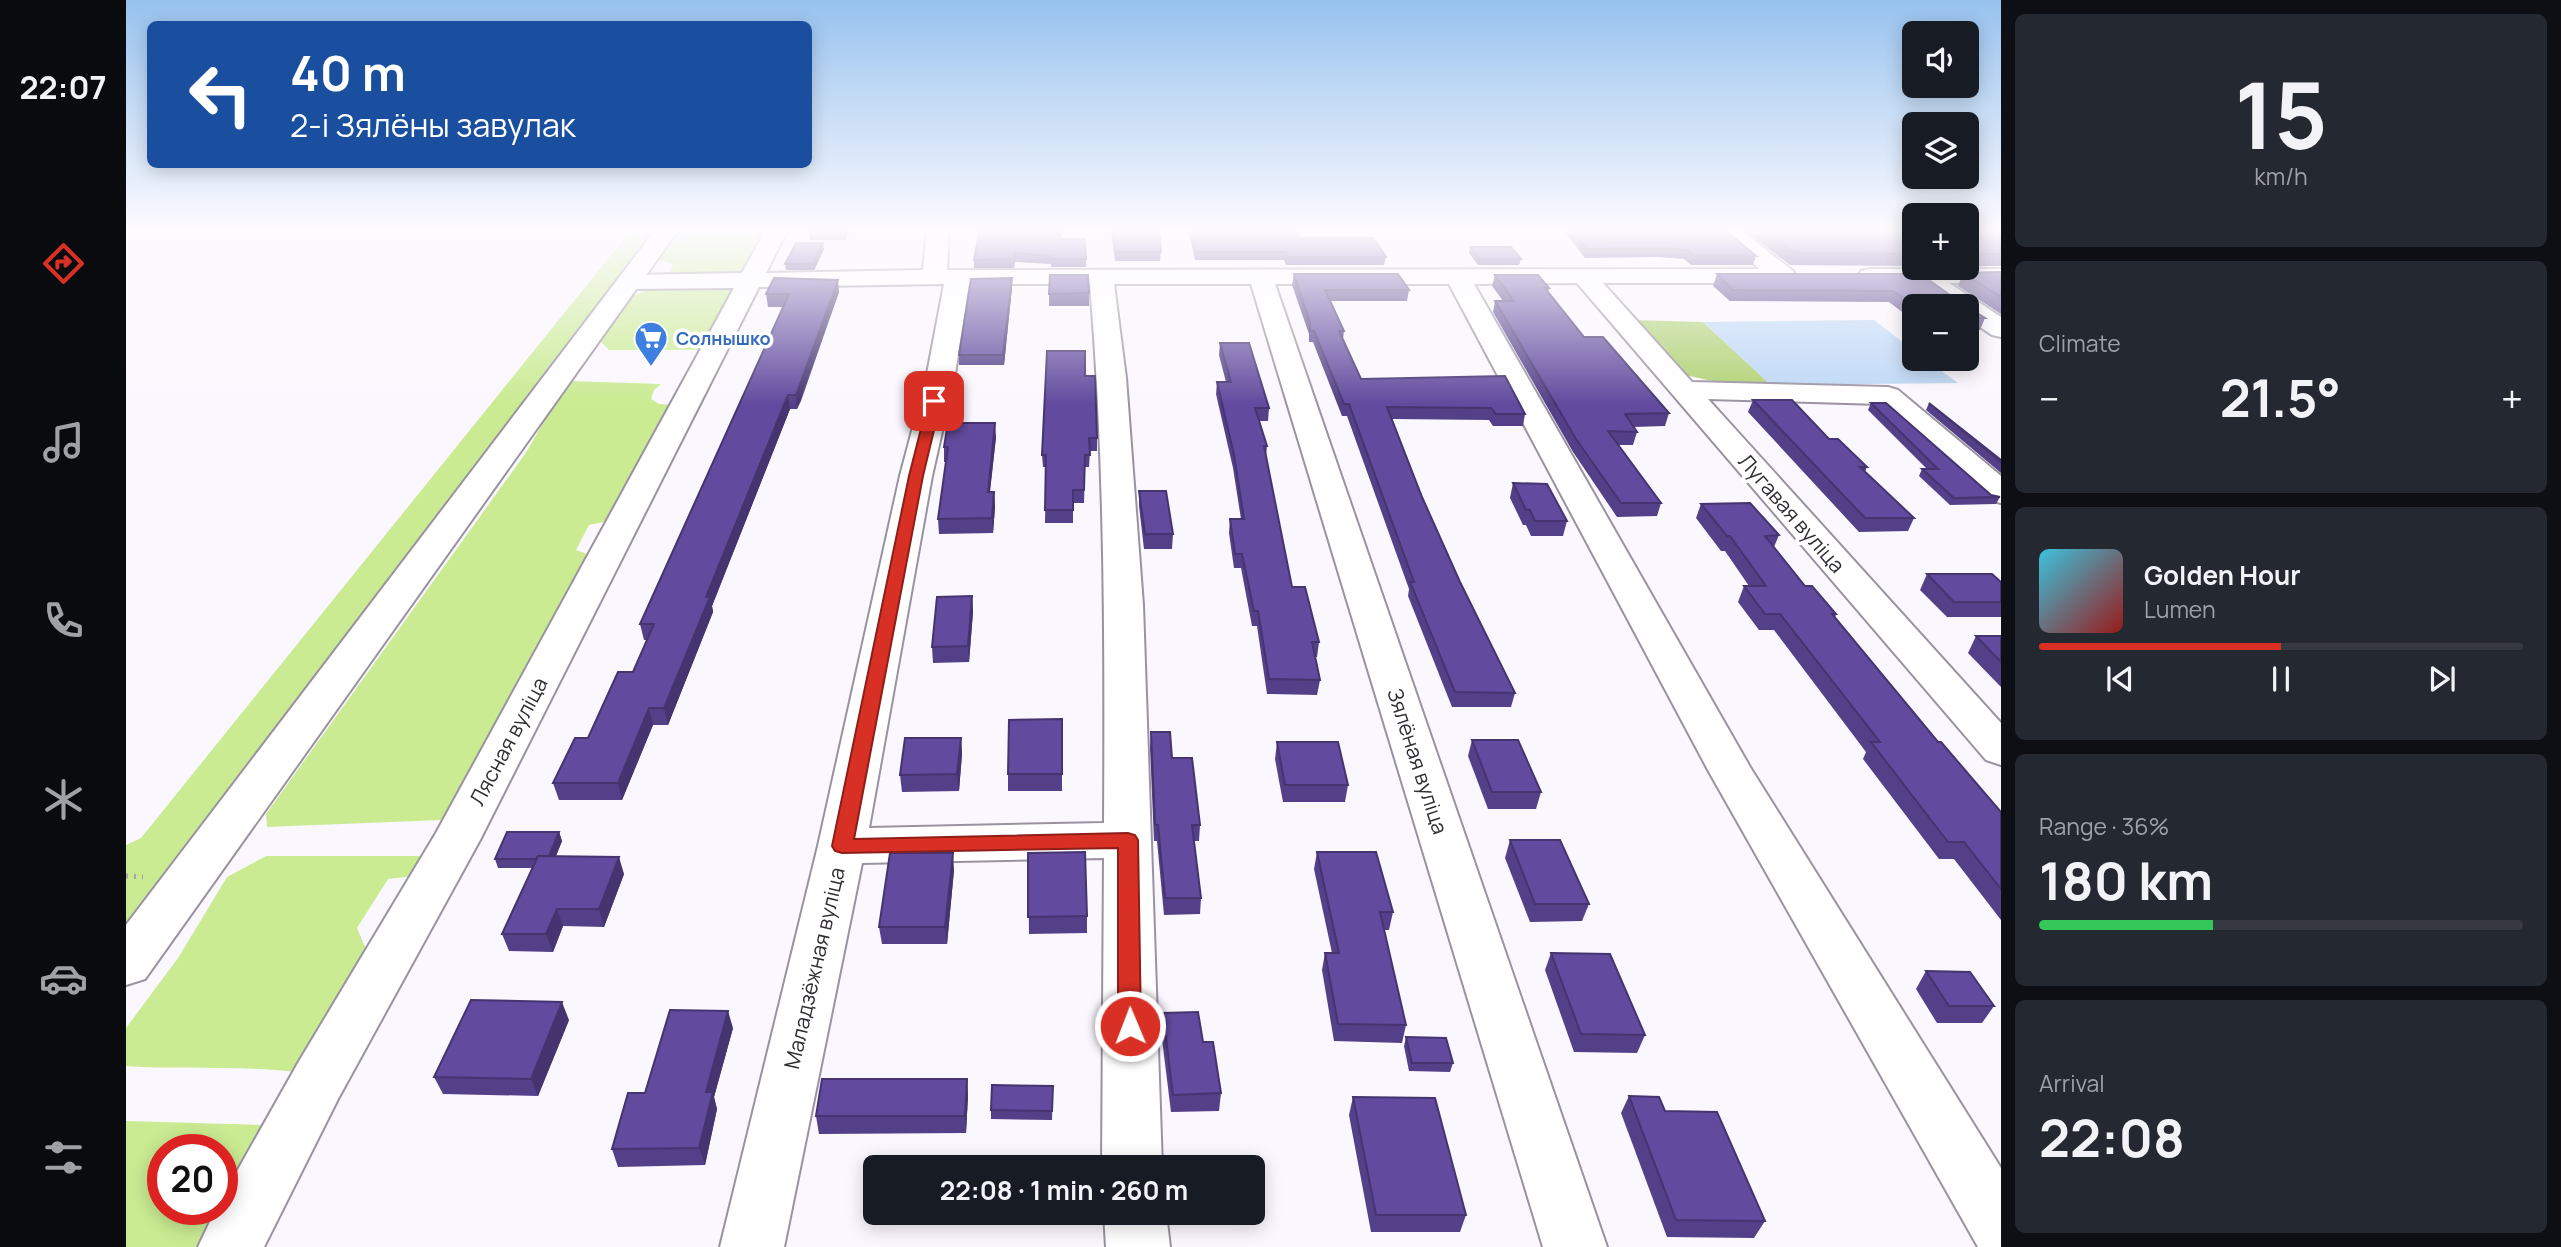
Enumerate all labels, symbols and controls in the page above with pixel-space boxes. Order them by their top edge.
map controls [1902,21,1979,371]
button: sound [1902,21,1979,98]
text: 40 m [290,39,406,106]
icon: left [175,49,266,140]
text: 15 [2234,52,2328,176]
text: 22:07 [19,65,107,109]
text: 2-і Зялёны завулак [290,103,576,147]
button: layers [1902,112,1979,189]
text: km/h [2254,160,2308,192]
button: + [1902,203,1979,280]
icon: directions [39,239,88,288]
button: − [1902,294,1979,371]
supermarket icon: Солнышко [632,319,670,368]
place label: Солнышко [676,326,771,350]
text: Climate [2039,327,2121,359]
text: 21.5° [2220,362,2341,433]
pin [904,371,964,431]
text: − [2039,372,2060,424]
text: + [2501,372,2523,424]
icon: arrive [915,382,953,420]
icon: music [39,418,88,467]
street label: Лугавая вуліца [1733,448,1851,578]
text: Golden Hour [2144,557,2301,593]
text: Lumen [2144,593,2216,625]
icon: phone [39,596,88,645]
icon: previous [2101,660,2139,698]
icon: pause [2262,660,2300,698]
icon: next [2423,660,2461,698]
street label: Лясная вуліца [462,672,554,810]
street label: Зялёная вуліца [1381,684,1455,838]
icon: climate [39,775,88,824]
text: Range · 36% [2039,810,2169,842]
text: 180 km [2039,845,2213,916]
street label: Маладзёжная вуліца [777,864,851,1072]
icon: car [39,954,88,1003]
position arrow [1093,989,1167,1063]
text: Arrival [2039,1067,2105,1099]
text: 22:08 [2039,1102,2185,1173]
icon: filters [39,1133,88,1182]
speed limit sign: 20 [147,1134,238,1225]
text: 22:08 · 1 min · 260 m [940,1172,1188,1208]

